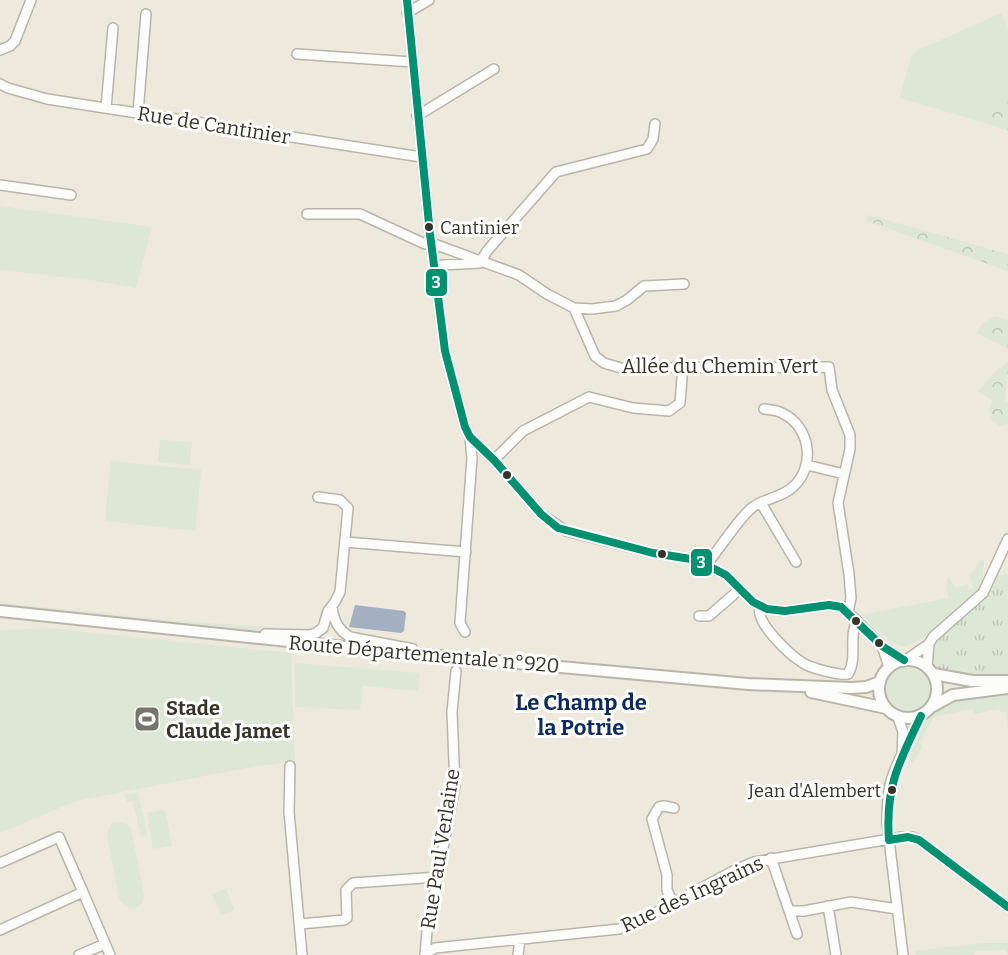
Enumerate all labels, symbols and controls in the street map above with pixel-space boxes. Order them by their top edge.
street label: Rue de Cantinier [136,101,292,149]
place label: Cantinier [440,217,519,239]
marker: Cantinier [423,221,435,233]
line badge: 3 [425,268,448,297]
text: 3 [431,273,441,292]
street label: Allée du Chemin Vert [622,354,818,378]
unlabelled marker [501,469,513,481]
unlabelled marker [656,548,668,560]
line badge: 3 [690,548,713,577]
text: 3 [696,553,706,572]
unlabelled marker [850,615,862,627]
street label: Route Départementale n°920 [288,630,560,678]
unlabelled marker [873,637,885,649]
district label: Le Champ de la Potrie [515,689,647,741]
place label: Stade Claude Jamet [166,696,291,743]
sports icon: Stade Claude Jamet [132,704,162,734]
street label: Rue Paul Verlaine [415,767,465,931]
place label: Jean d'Alembert [747,780,881,802]
marker: Jean d'Alembert [886,784,898,796]
street label: Rue des Ingrains [617,850,767,938]

